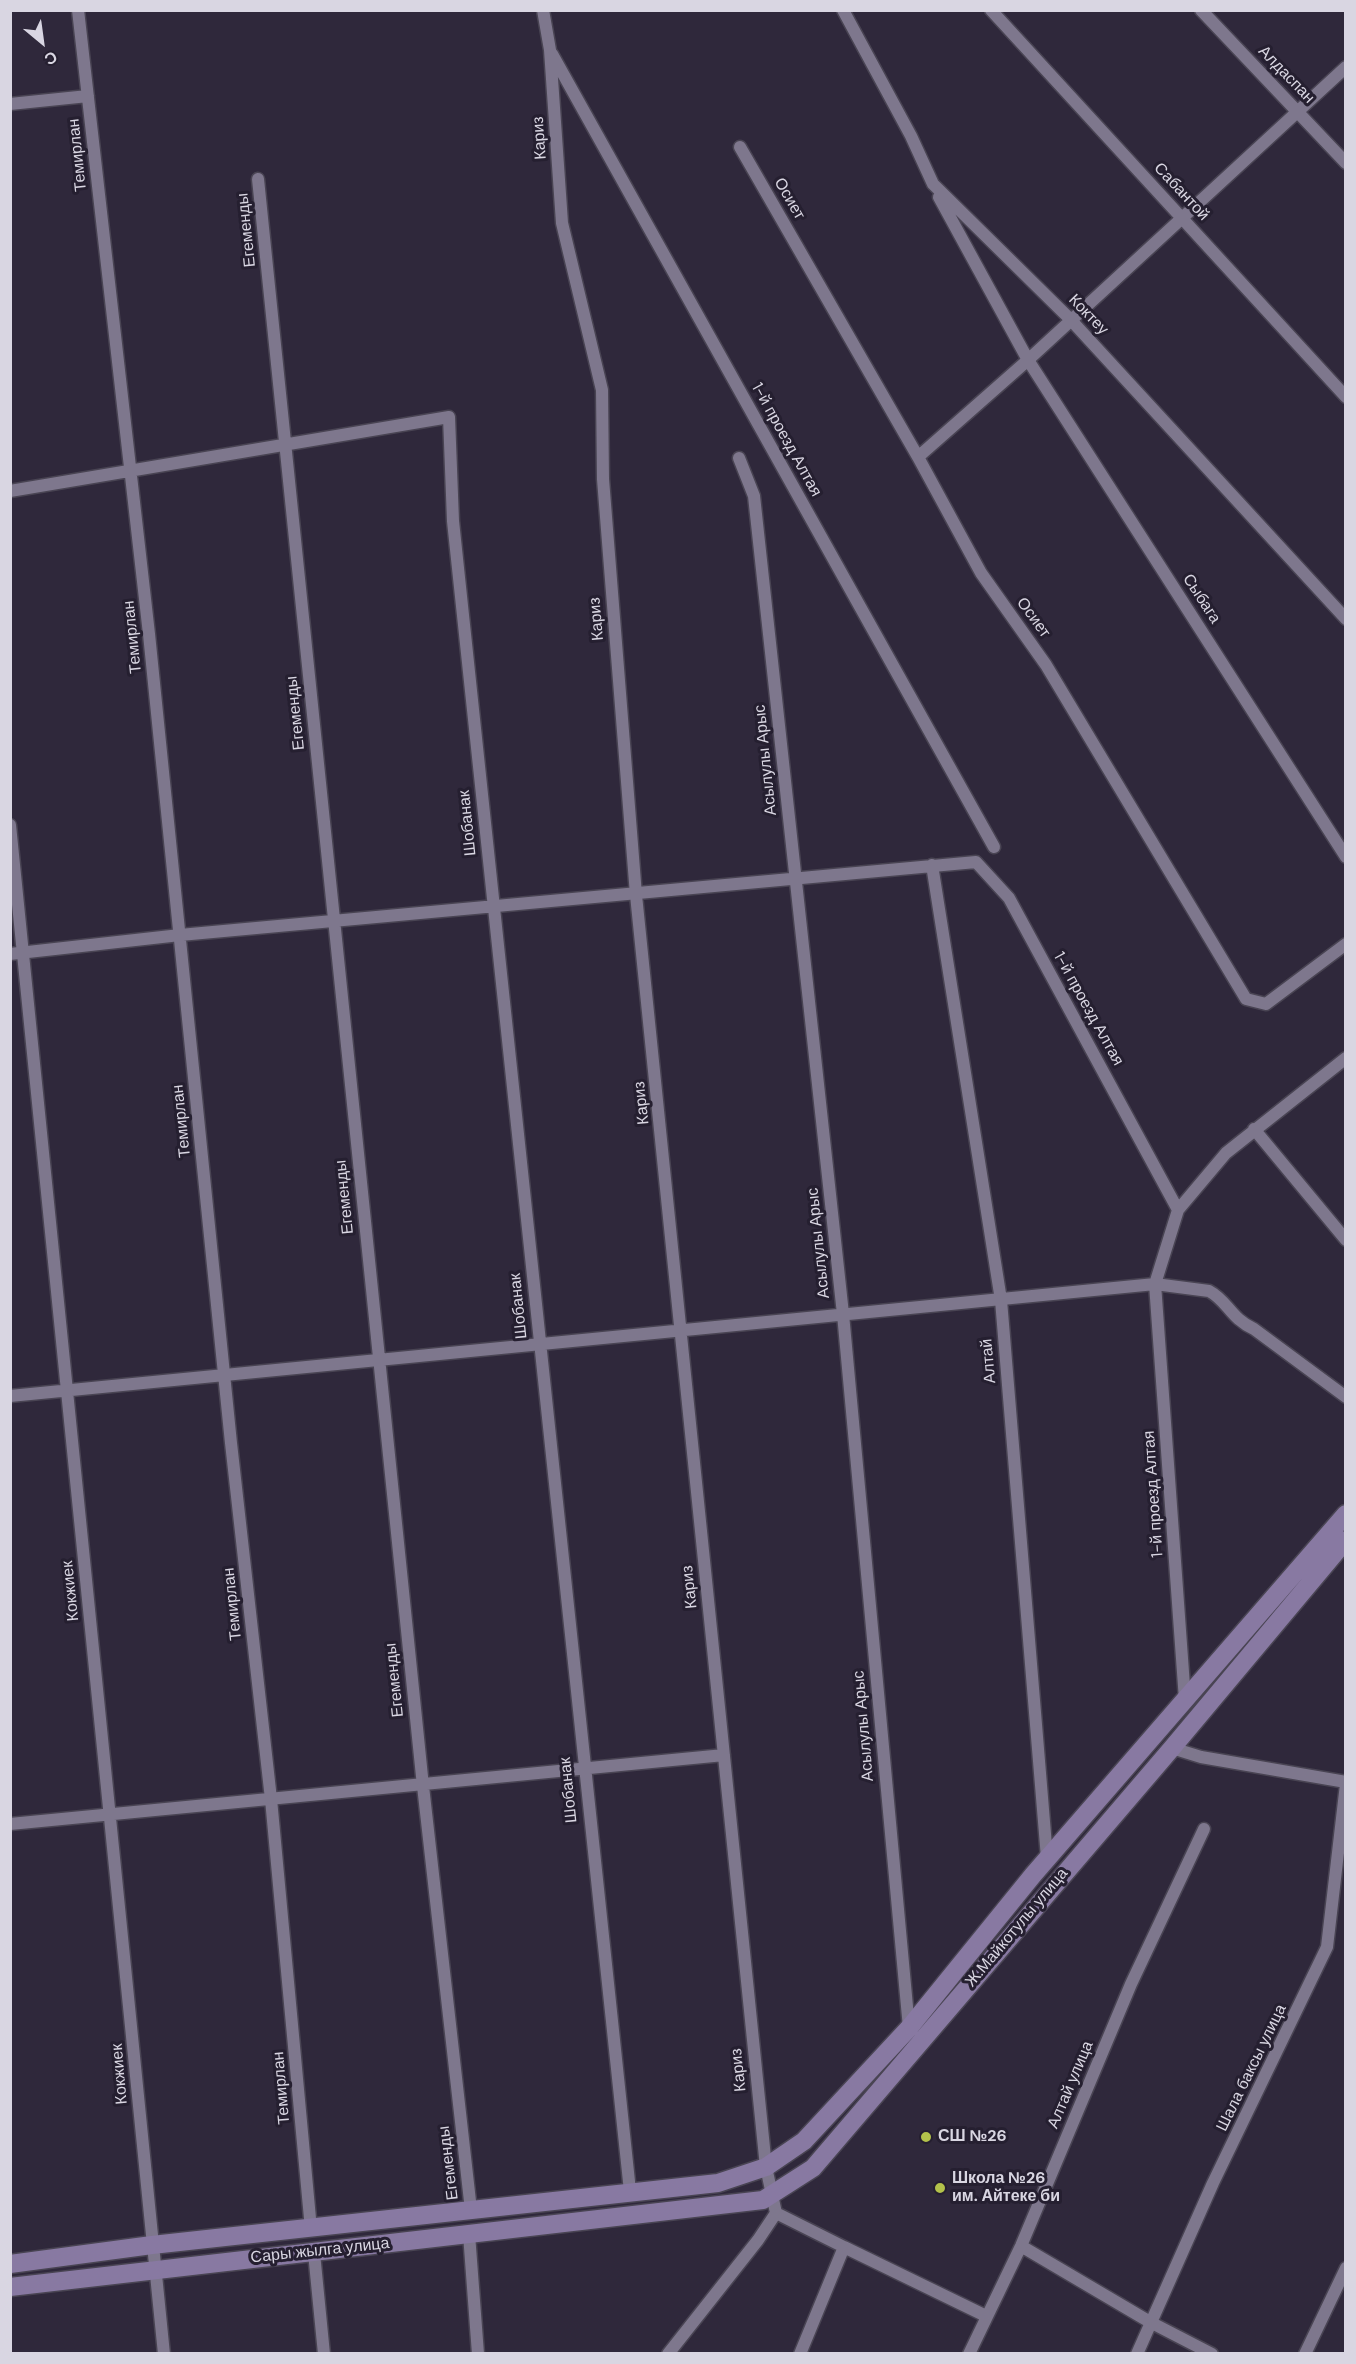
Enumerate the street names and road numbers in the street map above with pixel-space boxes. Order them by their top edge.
street label: Алдаспан [1254,42,1318,108]
street label: Кариз [529,116,551,160]
street label: Темирлан [65,118,91,192]
street label: Сабантой [1149,159,1213,225]
street label: Осиет [769,175,809,223]
street label: Егеменды [234,192,260,268]
street label: Коктеу [1064,291,1112,339]
street label: 1-й проезд Алтая [747,380,825,500]
street label: Сыбага [1178,571,1224,627]
street label: Осиет [1012,594,1054,642]
street label: Кариз [586,597,608,641]
street label: Темирлан [120,600,146,674]
street label: Егеменды [283,675,309,751]
street label: Асылулы Арыс [751,704,781,816]
street label: Шобанак [455,789,481,857]
street label: 1-й проезд Алтая [1049,949,1127,1069]
street label: Кариз [630,1080,654,1126]
street label: Темирлан [169,1084,195,1158]
street label: Егеменды [332,1159,358,1235]
street label: Асылулы Арыс [804,1187,834,1299]
street label: Шобанак [506,1272,532,1340]
street label: Алтай [977,1338,1001,1384]
street label: 1-й проезд Алтая [1140,1430,1168,1558]
street label: Кокжиек [58,1560,84,1622]
street label: Кариз [678,1564,702,1610]
street label: Темирлан [220,1567,246,1641]
street label: Егеменды [382,1642,408,1718]
street label: Асылулы Арыс [850,1670,878,1782]
street label: Шобанак [556,1756,582,1824]
street label: Ж.Майкотулы улица [962,1865,1072,1991]
street label: Шала баксы улица [1213,2001,1291,2135]
street label: Алтай улица [1044,2038,1098,2132]
street label: Кокжиек [108,2043,132,2105]
street label: Кариз [727,2047,751,2093]
street label: Темирлан [269,2051,295,2125]
street label: Егеменды [435,2125,463,2201]
street label: Сары жылга улица [250,2234,390,2268]

